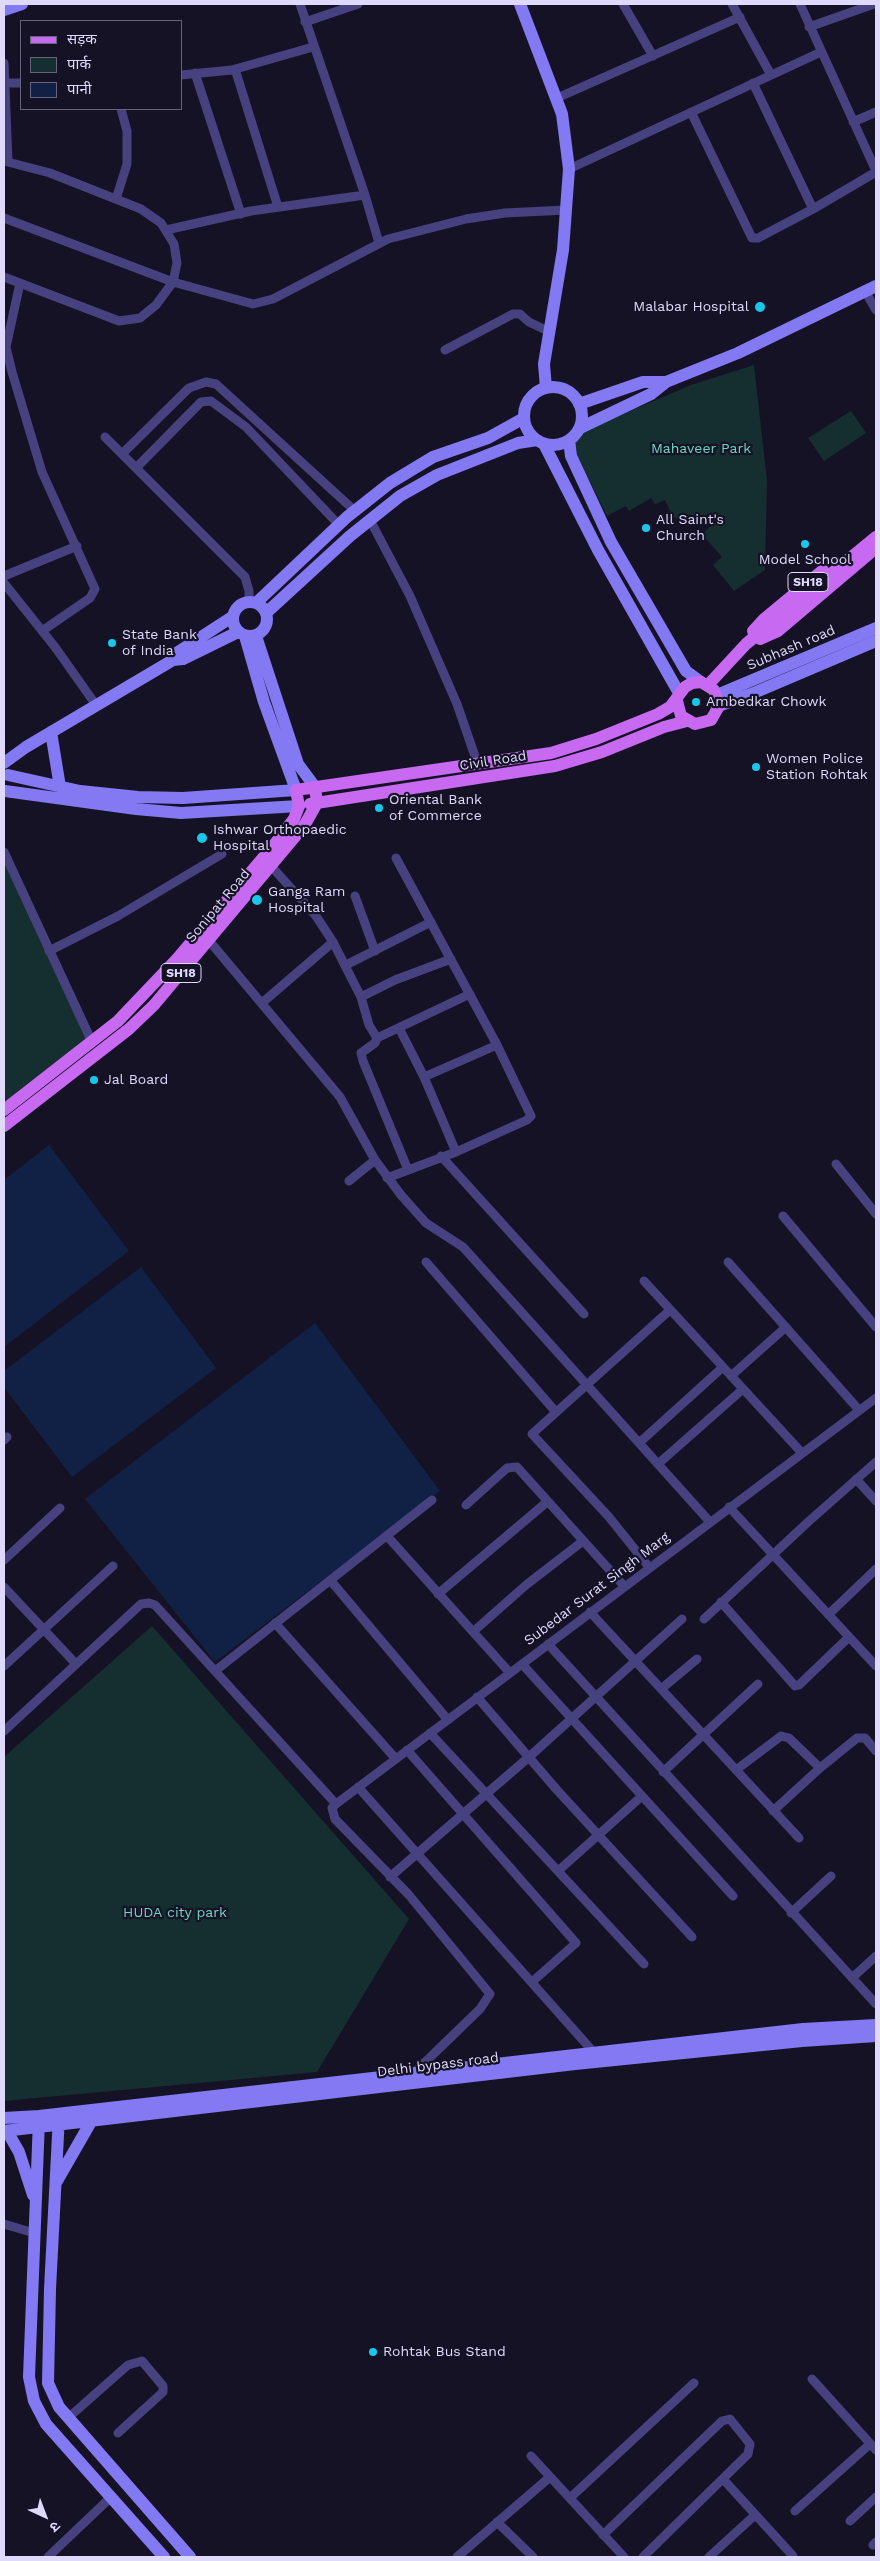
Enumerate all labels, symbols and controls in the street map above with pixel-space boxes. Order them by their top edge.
legend [20,20,182,110]
text: सड़क [67,30,97,48]
text: पार्क [67,55,91,73]
text: पानी [67,80,92,98]
place label: Malabar Hospital [633,299,749,315]
marker: Malabar Hospital [753,300,767,314]
park label: Mahaveer Park [651,441,751,457]
place label: All Saint's Church [656,512,724,544]
marker: All Saint's Church [640,522,652,534]
marker: Model School [799,538,811,550]
place label: Model School [759,552,851,568]
road number: SH18 [788,572,828,592]
street label: Subhash road [744,622,838,674]
place label: State Bank of India [122,627,197,660]
marker: State Bank of India [106,637,118,649]
place label: Ambedkar Chowk [706,694,827,710]
marker: Ambedkar Chowk [690,696,702,708]
street label: Civil Road [458,747,528,775]
place label: Women Police Station Rohtak [766,751,868,784]
marker: Women Police Station Rohtak [750,761,762,773]
place label: Oriental Bank of Commerce [389,792,482,824]
marker: Oriental Bank of Commerce [373,802,385,814]
place label: Ishwar Orthopaedic Hospital [213,822,347,854]
marker: Ishwar Orthopaedic Hospital [195,831,209,845]
street label: Sonipat Road [182,866,254,946]
place label: Ganga Ram Hospital [268,884,345,916]
marker: Ganga Ram Hospital [250,893,264,907]
road number: SH18 [161,964,201,982]
place label: Jal Board [104,1072,168,1088]
marker: Jal Board [88,1074,100,1086]
street label: Subedar Surat Singh Marg [521,1529,673,1649]
park label: HUDA city park [123,1905,227,1921]
street label: Delhi bypass road [376,2049,500,2081]
place label: Rohtak Bus Stand [383,2344,506,2360]
marker: Rohtak Bus Stand [367,2346,379,2358]
north arrow [20,2491,70,2541]
text: उ [47,2518,64,2536]

